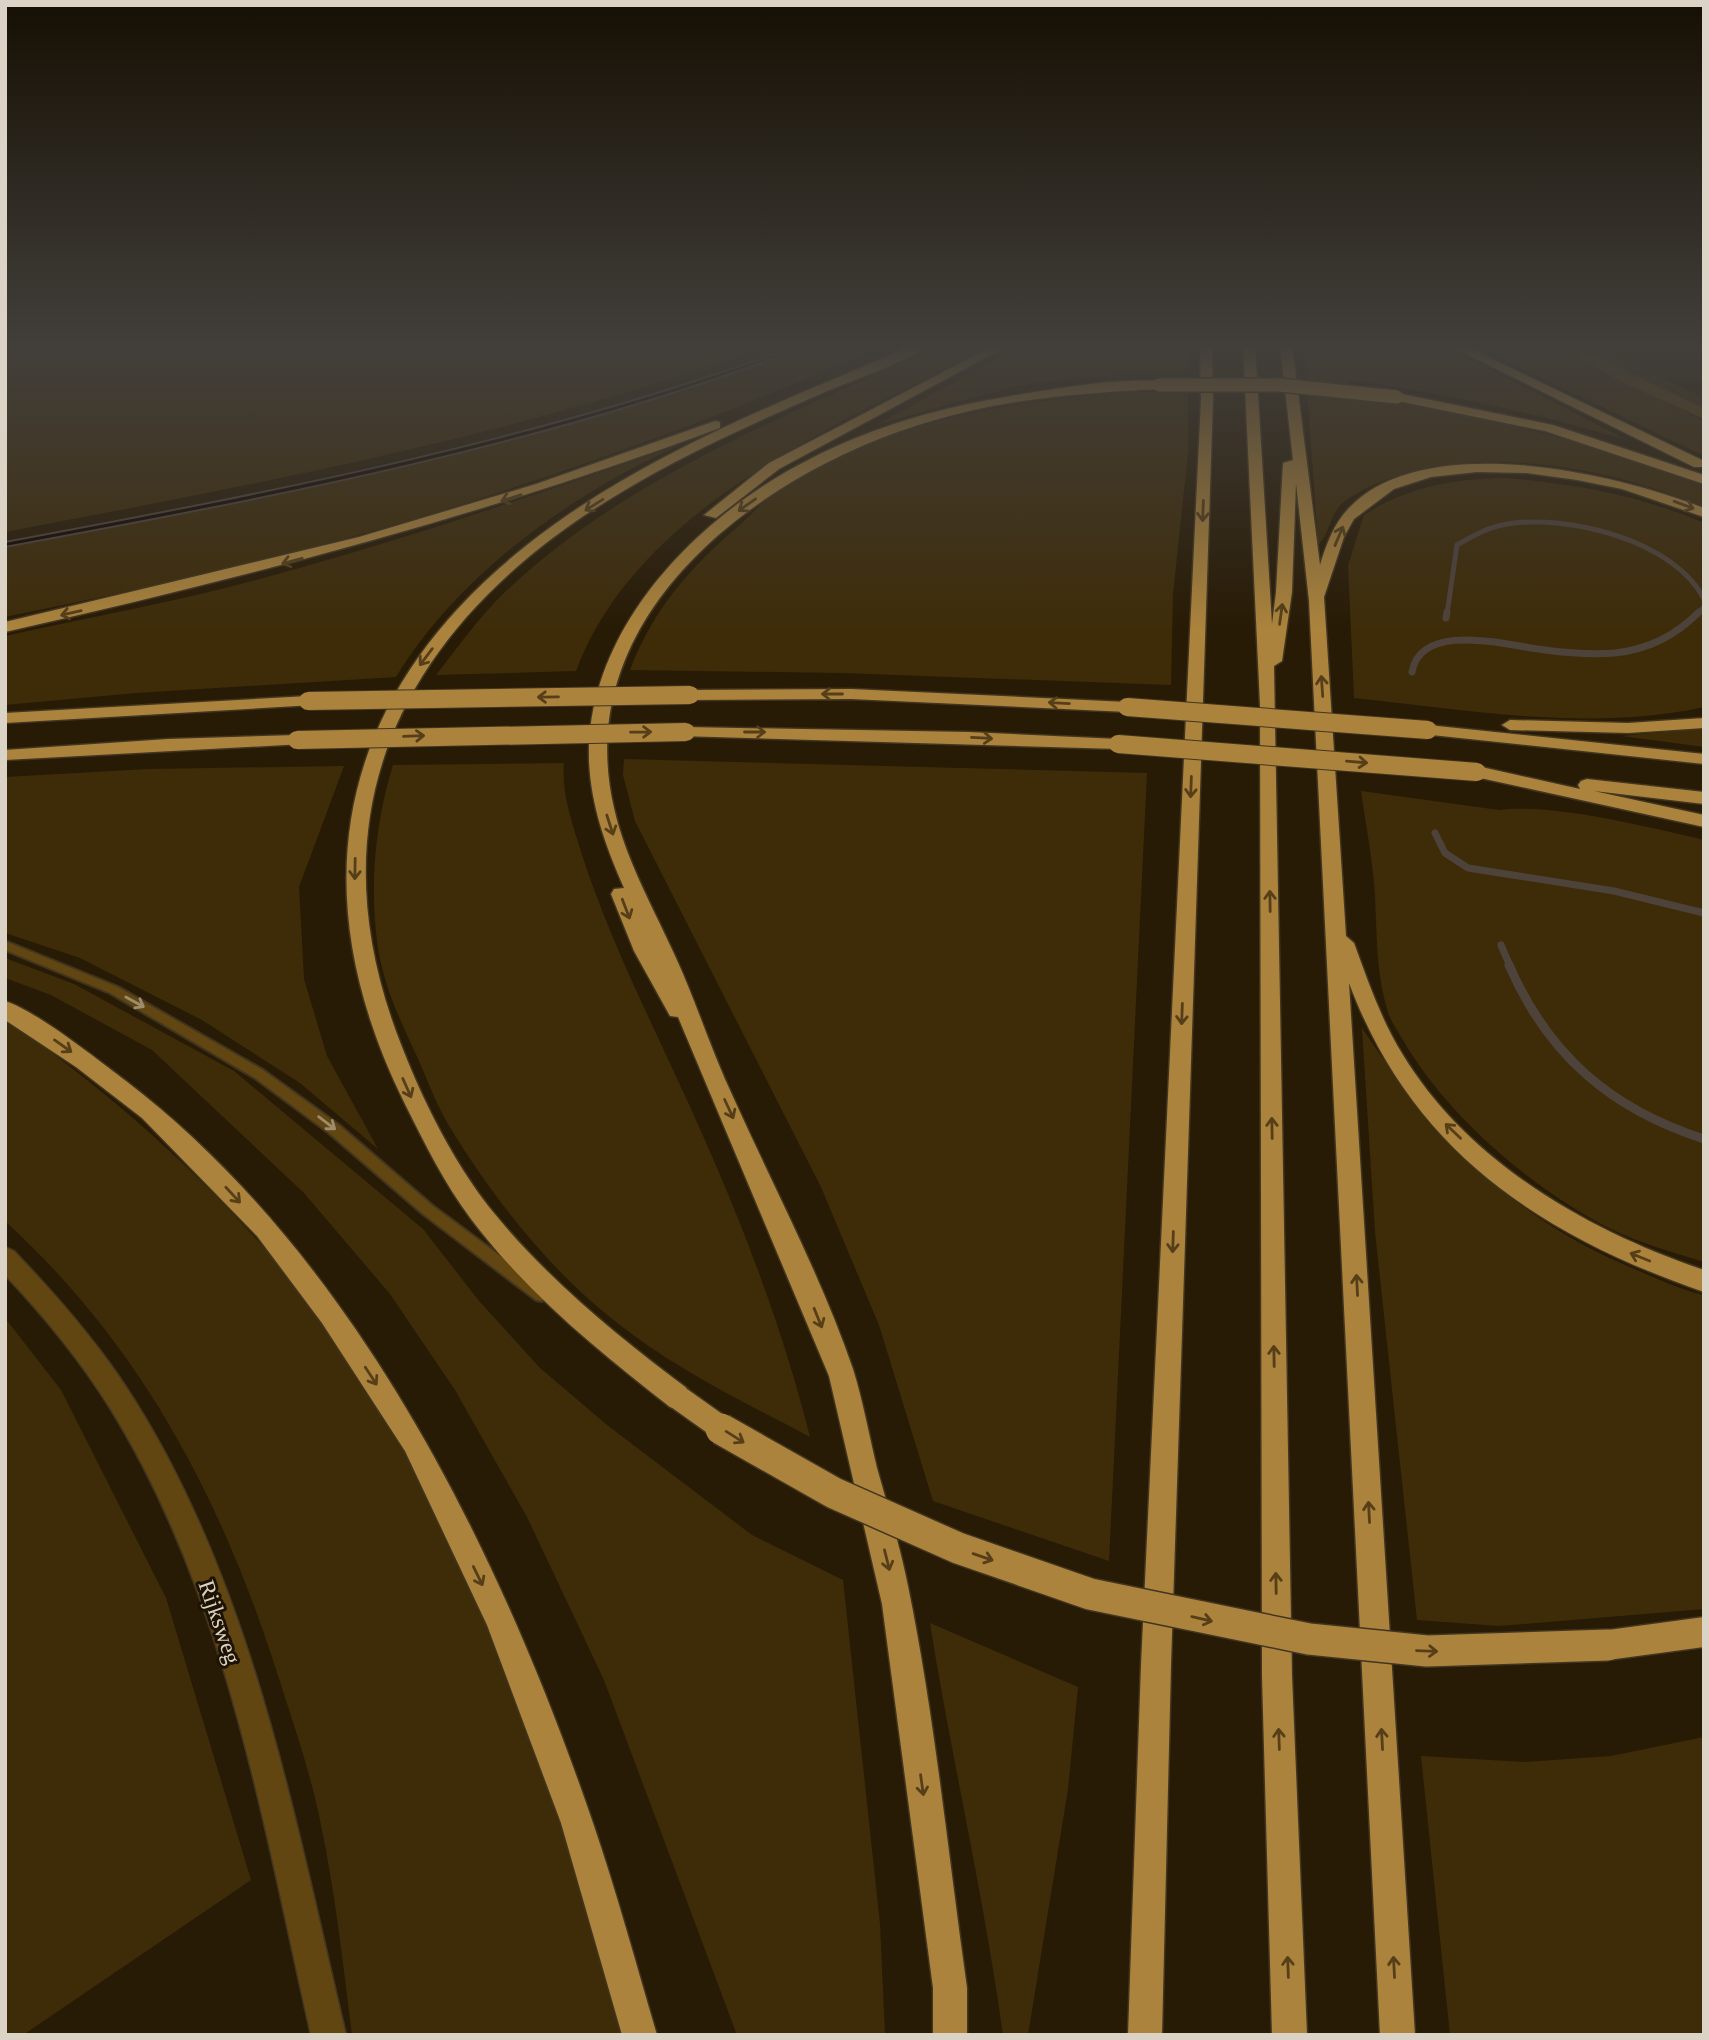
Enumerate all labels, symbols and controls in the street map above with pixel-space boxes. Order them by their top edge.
one-way arrow [500,493,522,506]
one-way arrow [738,497,757,512]
one-way arrow [584,498,604,512]
one-way arrow [1196,499,1209,522]
one-way arrow [1672,499,1694,512]
one-way arrow [1333,526,1346,547]
one-way arrow [282,555,304,568]
one-way arrow [1275,603,1288,625]
one-way arrow [60,607,83,620]
one-way arrow [419,647,434,666]
one-way arrow [1315,675,1328,697]
one-way arrow [820,687,843,701]
one-way arrow [537,690,560,704]
one-way arrow [1048,696,1071,709]
one-way arrow [629,725,652,739]
one-way arrow [743,725,766,739]
one-way arrow [402,729,425,742]
one-way arrow [970,731,993,744]
one-way arrow [1346,755,1368,768]
one-way arrow [1185,775,1198,798]
one-way arrow [605,813,618,835]
one-way arrow [348,857,362,880]
one-way arrow [1263,889,1277,912]
one-way arrow [621,897,634,919]
one-way arrow [124,996,145,1009]
one-way arrow [1176,1003,1189,1026]
one-way arrow [53,1039,72,1053]
one-way arrow [401,1077,414,1098]
one-way arrow [723,1098,736,1119]
one-way arrow [317,1116,336,1130]
one-way arrow [1265,1117,1279,1140]
one-way arrow [1445,1122,1462,1139]
one-way arrow [225,1186,242,1203]
one-way arrow [1167,1230,1180,1253]
one-way arrow [1629,1250,1651,1263]
one-way arrow [1350,1274,1363,1297]
one-way arrow [813,1307,826,1328]
one-way arrow [1267,1344,1281,1367]
one-way arrow [364,1365,378,1385]
one-way arrow [724,1430,744,1444]
one-way arrow [1363,1501,1376,1524]
one-way arrow [881,1548,894,1571]
one-way arrow [972,1552,994,1564]
one-way arrow [472,1565,486,1586]
one-way arrow [1269,1572,1283,1595]
street label: Rijksweg [194,1577,246,1668]
one-way arrow [1190,1612,1213,1626]
one-way arrow [1415,1644,1438,1657]
one-way arrow [1273,1728,1286,1751]
one-way arrow [1375,1728,1388,1751]
one-way arrow [915,1773,928,1796]
one-way arrow [1281,1955,1294,1978]
one-way arrow [1387,1956,1400,1978]

